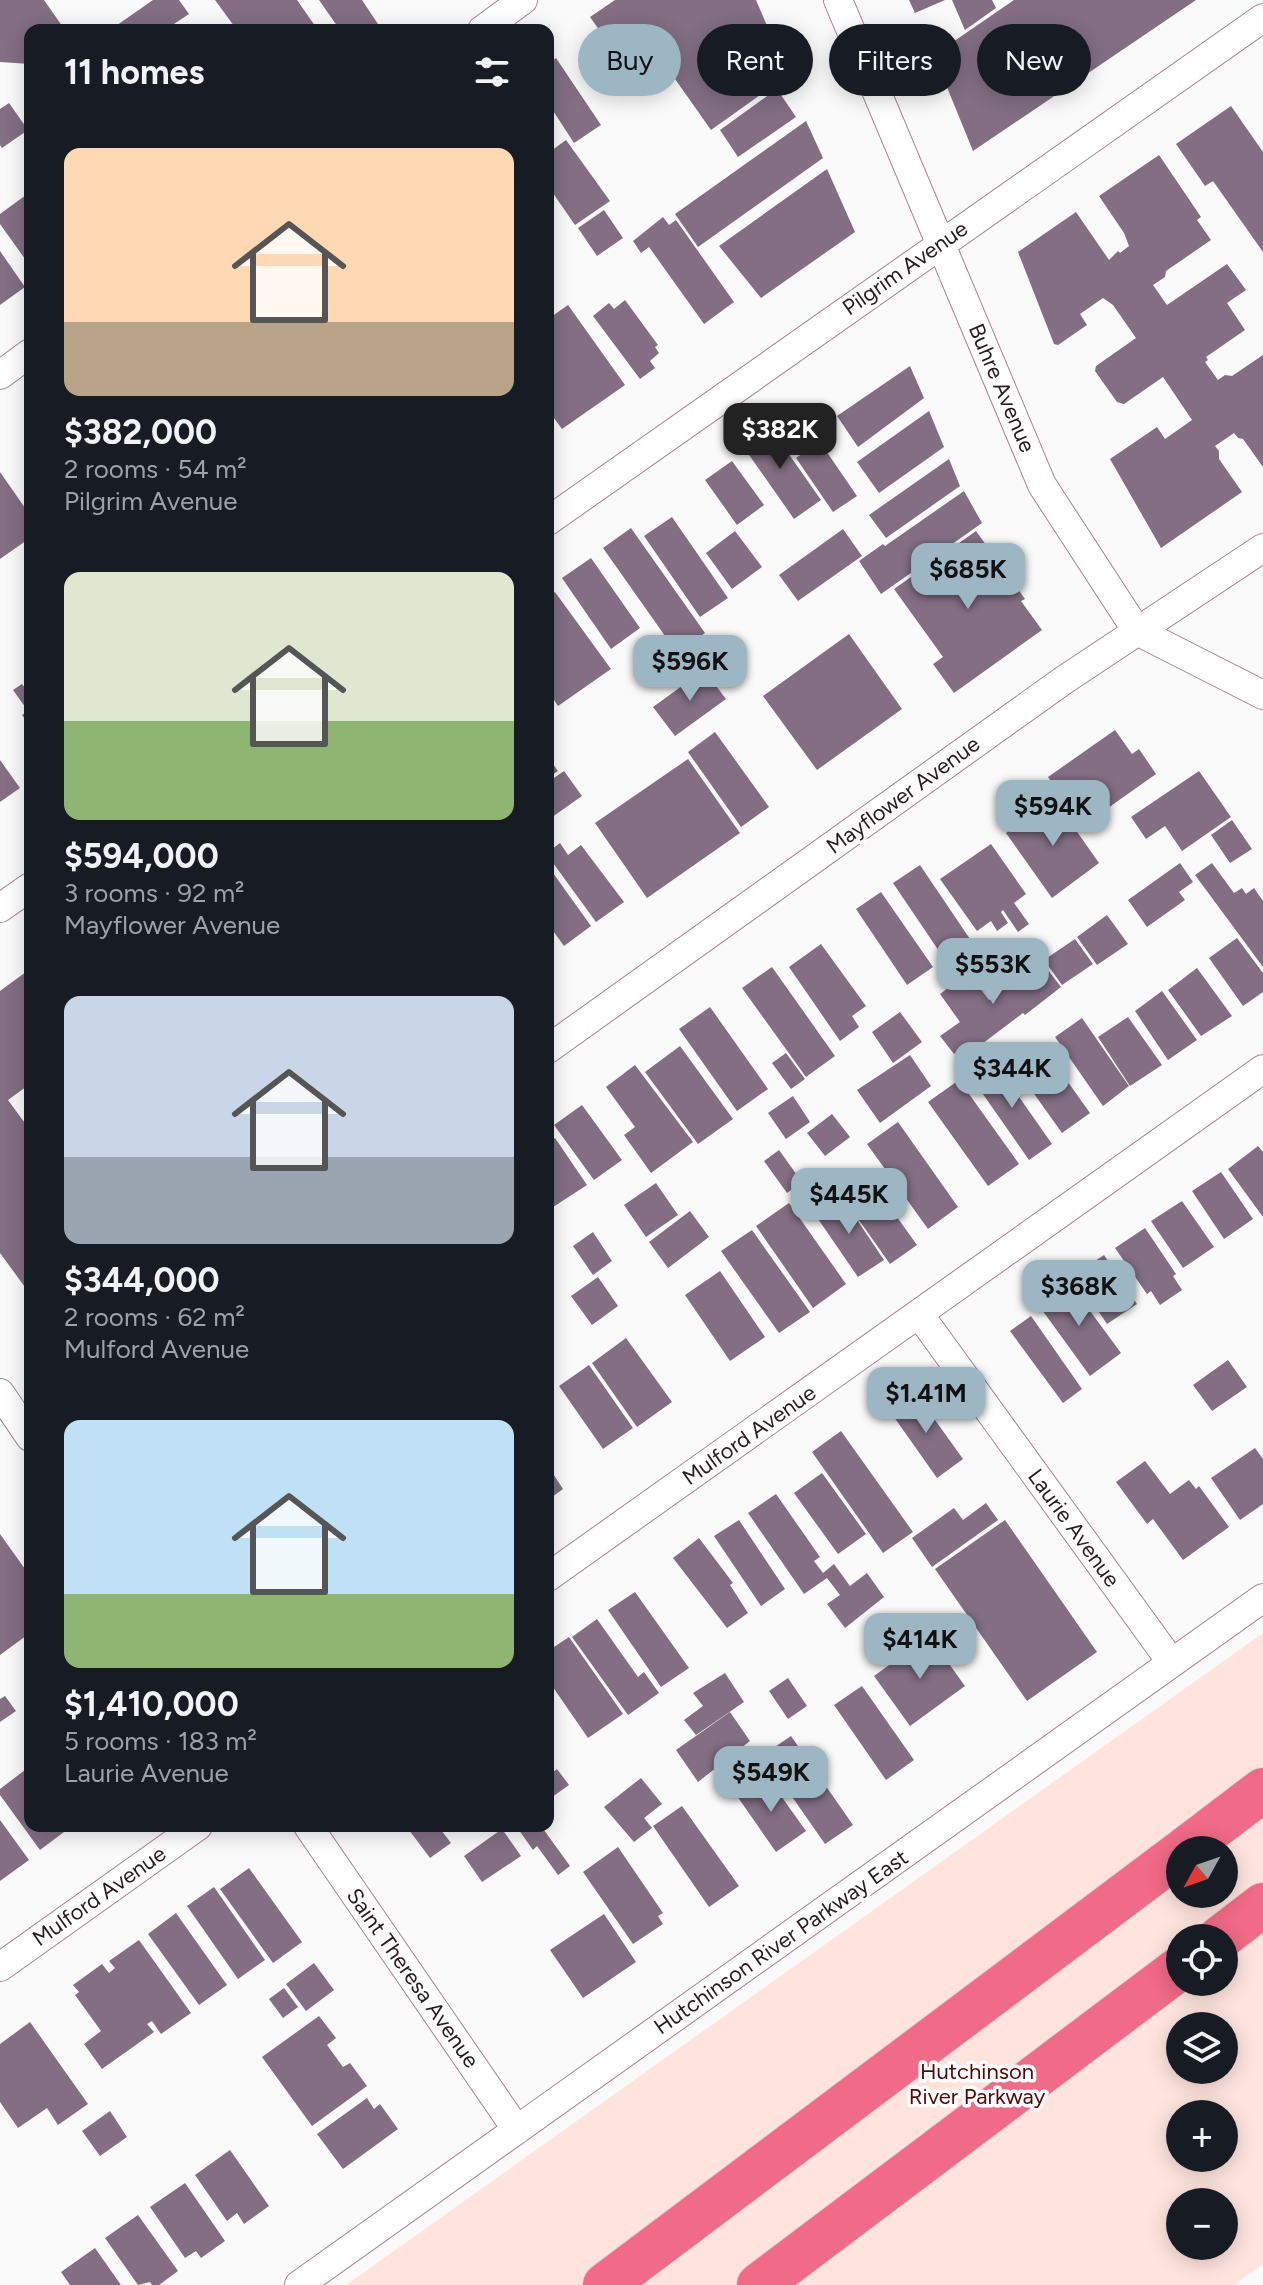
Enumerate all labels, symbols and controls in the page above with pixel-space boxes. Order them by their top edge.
chip: Buy [578,24,681,96]
chip: Rent [697,24,813,96]
chip: Filters [829,24,961,96]
chip: New [977,24,1091,96]
icon: filters [470,50,514,94]
text: 11 homes [64,52,204,93]
icon: home [217,200,361,344]
street label: Pilgrim Avenue [837,215,973,321]
street label: Buhre Avenue [963,320,1041,456]
pin: $382K [724,403,836,471]
text: $382,000 [64,412,217,453]
text: $382K [741,413,819,445]
text: 2 rooms · 54 m² [64,453,247,485]
text: Pilgrim Avenue [64,485,237,517]
pin: $685K [912,543,1024,611]
text: $685K [929,553,1007,585]
icon: home [217,624,361,768]
pin: $596K [634,635,746,703]
text: $596K [652,645,729,677]
street label: Mayflower Avenue [821,730,985,860]
pin: $594K [997,780,1109,848]
text: $594K [1014,790,1092,822]
text: $594,000 [64,836,219,877]
text: 3 rooms · 92 m² [64,877,244,909]
text: Mayflower Avenue [64,909,280,941]
pin: $553K [937,938,1049,1006]
text: $553K [955,948,1031,980]
pin: $344K [956,1042,1068,1110]
icon: home [217,1048,361,1192]
text: $344K [972,1052,1052,1084]
pin: $445K [793,1168,905,1236]
text: $445K [809,1178,889,1210]
text: $344,000 [64,1260,220,1301]
pin: $368K [1023,1260,1135,1328]
text: $368K [1040,1270,1118,1302]
text: 2 rooms · 62 m² [64,1301,245,1333]
text: Mulford Avenue [64,1333,249,1365]
pin: $1.41M [861,1367,991,1435]
text: $1.41M [885,1377,967,1409]
street label: Mulford Avenue [677,1379,821,1491]
street label: Laurie Avenue [1022,1464,1126,1592]
icon: home [217,1472,361,1616]
pin: $414K [864,1613,976,1681]
text: $414K [882,1623,958,1655]
text: $1,410,000 [64,1684,239,1725]
text: 5 rooms · 183 m² [64,1725,257,1757]
pin: $549K [715,1746,827,1814]
text: $549K [732,1756,810,1788]
text: Laurie Avenue [64,1757,229,1789]
north arrow [1166,1836,1238,1908]
map controls [1166,1836,1238,2260]
street label: Mulford Avenue [27,1840,171,1952]
street label: Hutchinson River Parkway East [649,1844,913,2040]
street label: Saint Theresa Avenue [341,1883,485,2073]
button: locate [1166,1924,1238,1996]
button: layers [1166,2012,1238,2084]
park label: Hutchinson River Parkway [909,2058,1046,2110]
button: + [1166,2100,1238,2172]
button: − [1166,2188,1238,2260]

